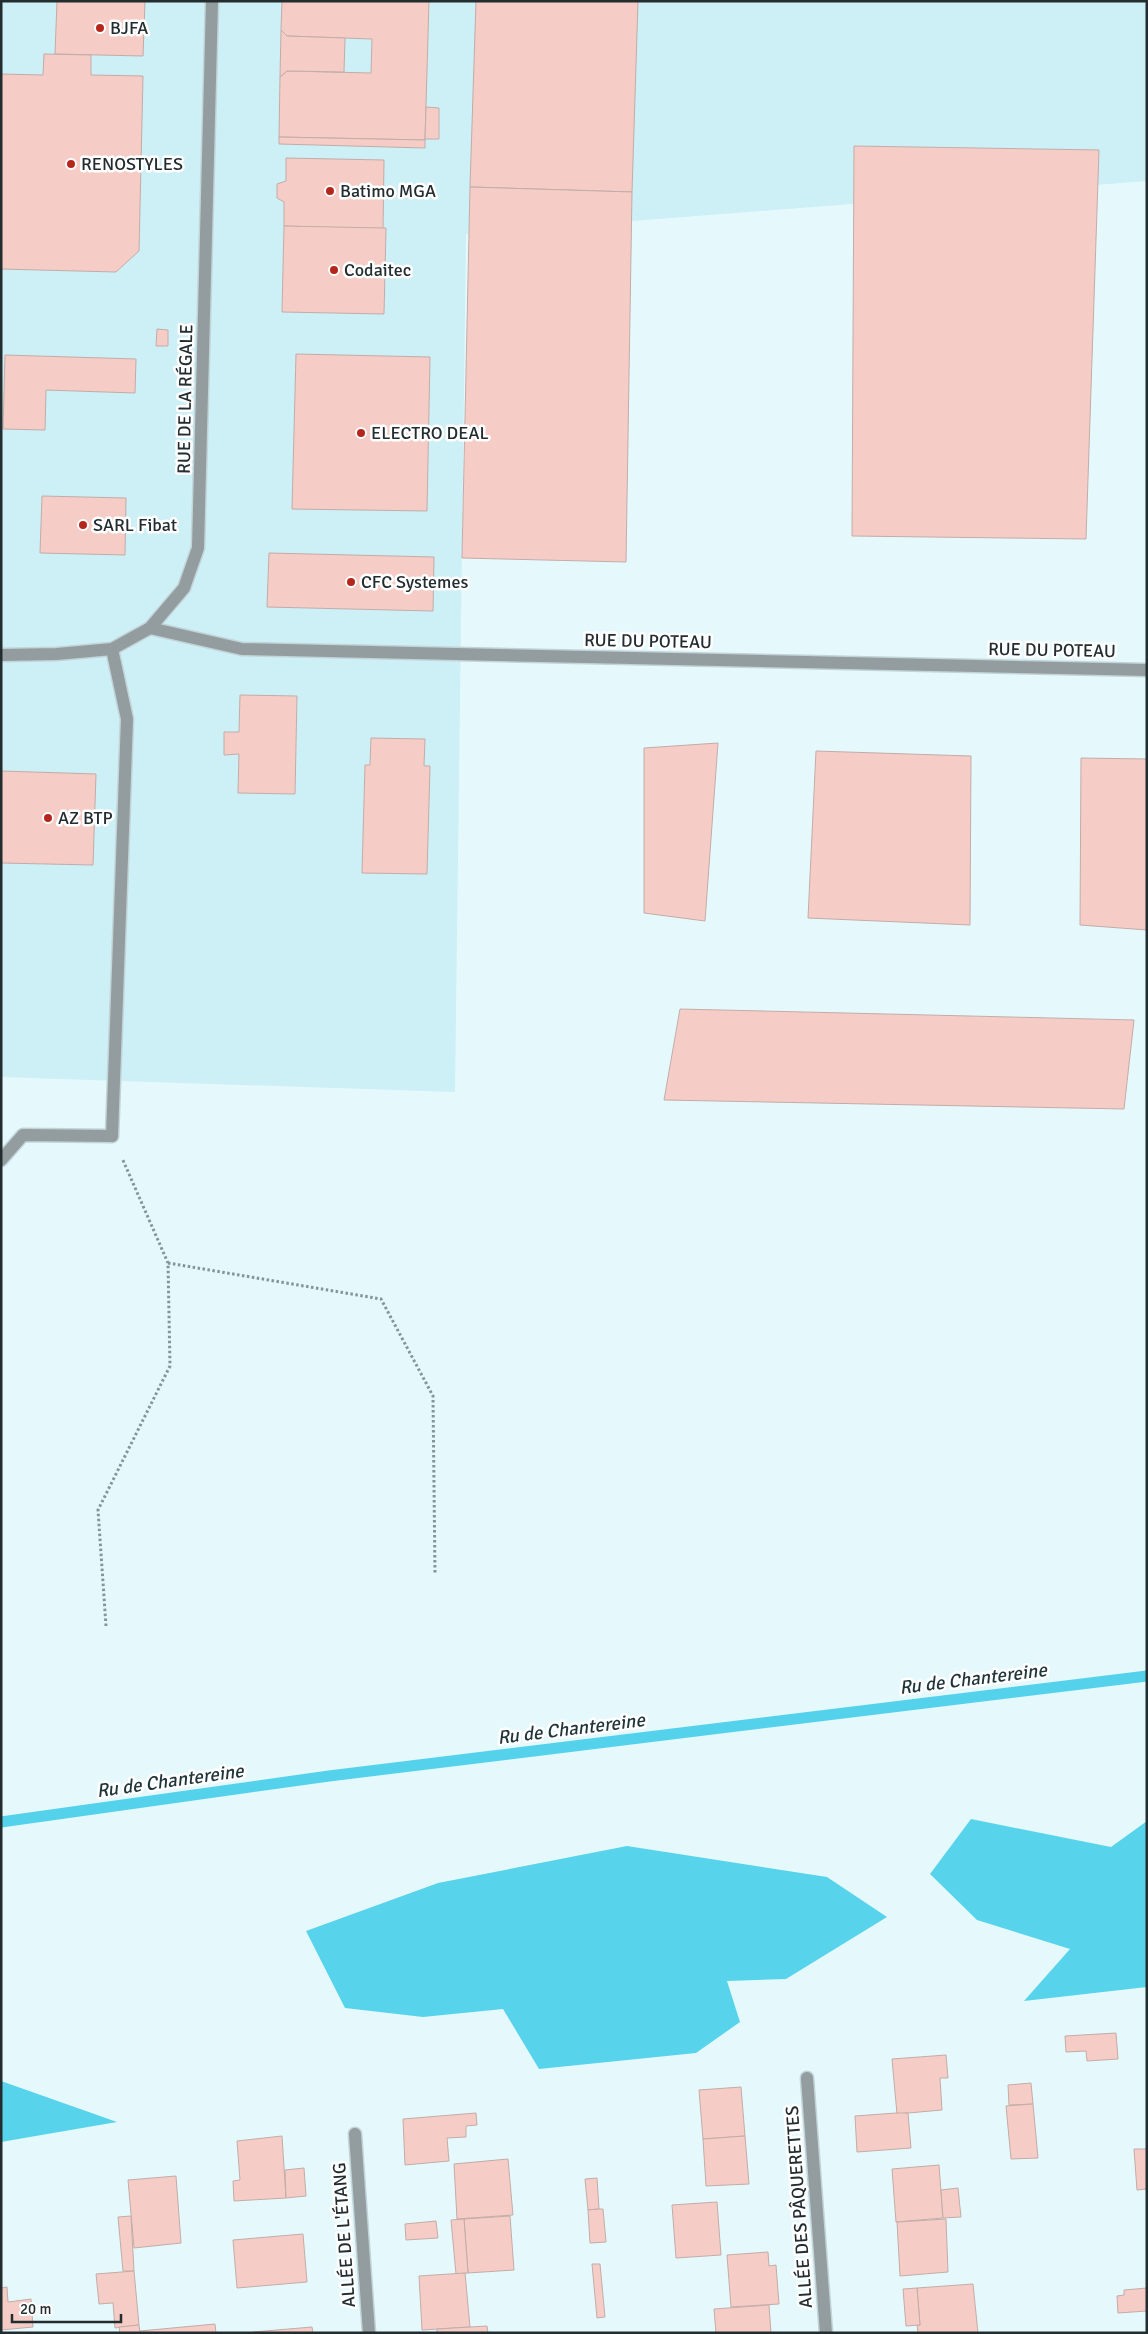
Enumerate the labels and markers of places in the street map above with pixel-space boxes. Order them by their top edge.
place label: BJFA [110,17,148,39]
marker: BJFA [94,22,106,34]
place label: RENOSTYLES [81,153,183,175]
marker: RENOSTYLES [65,158,77,170]
place label: Batimo MGA [340,180,436,202]
marker: Batimo MGA [324,185,336,197]
place label: Codaitec [344,259,411,281]
marker: Codaitec [328,264,340,276]
place label: ELECTRO DEAL [371,422,489,444]
marker: ELECTRO DEAL [355,427,367,439]
place label: SARL Fibat [93,514,177,536]
marker: SARL Fibat [77,519,89,531]
place label: CFC Systemes [361,571,468,593]
marker: CFC Systemes [345,576,357,588]
place label: AZ BTP [58,807,113,829]
marker: AZ BTP [42,812,54,824]

